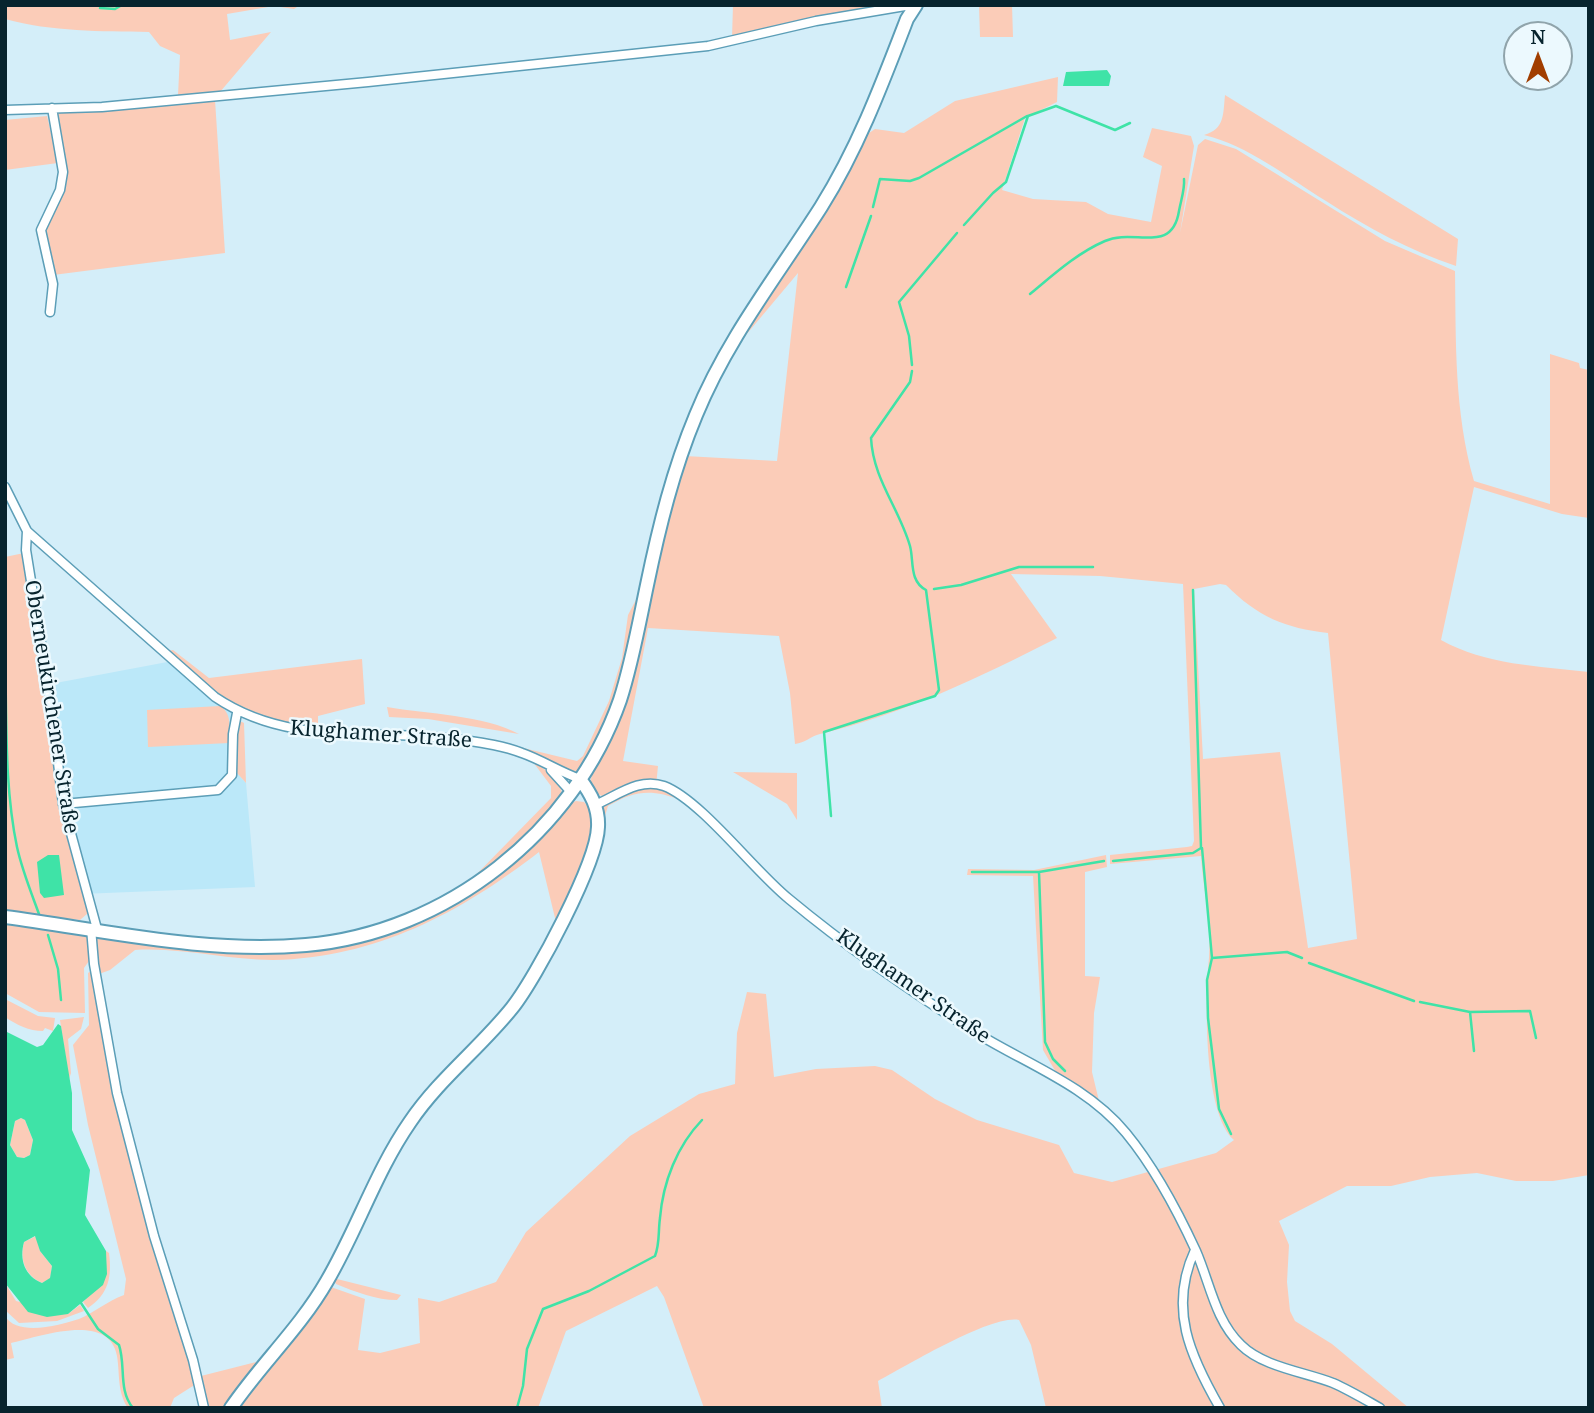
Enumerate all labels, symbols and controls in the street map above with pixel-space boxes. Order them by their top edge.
north arrow [1503,21,1573,91]
text: N [1531,24,1545,50]
street label: Oberneukirchener Straße [18,578,84,836]
street label: Klughamer Straße [289,716,473,754]
street label: Klughamer Straße [831,924,995,1050]

